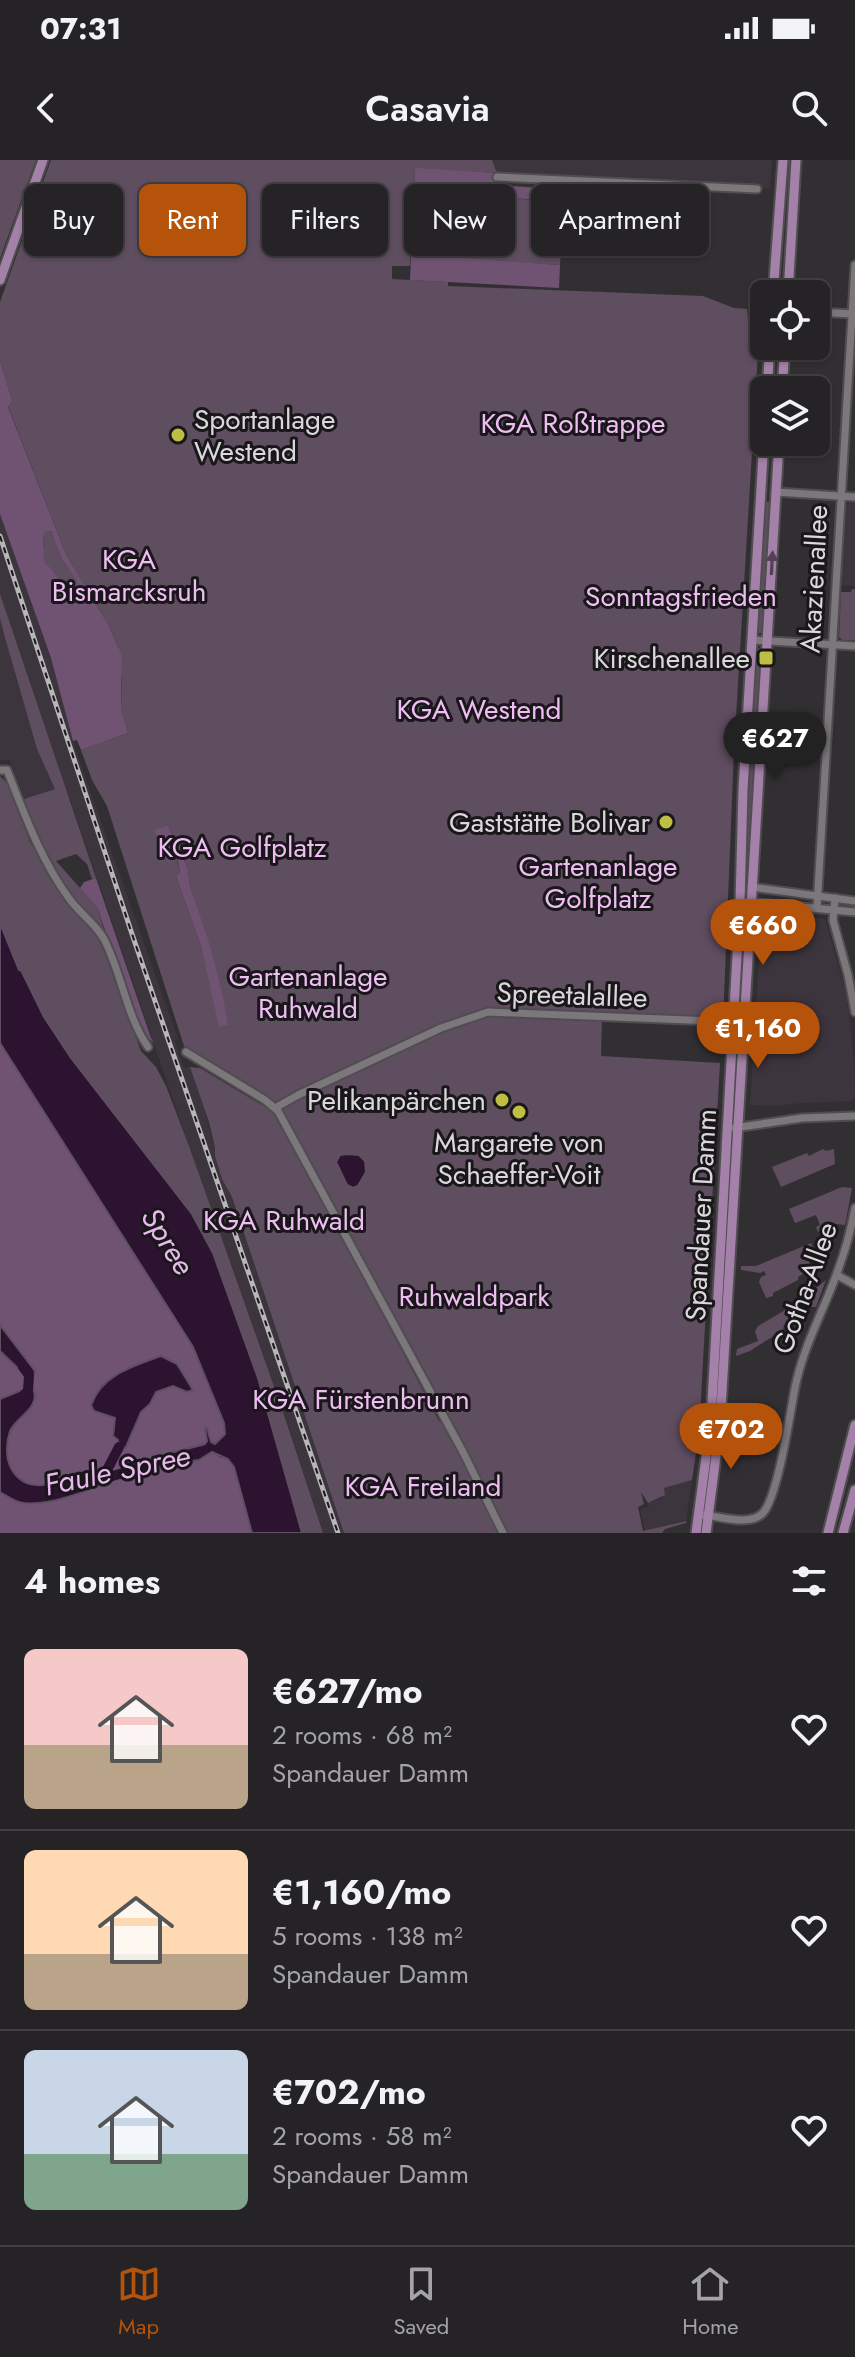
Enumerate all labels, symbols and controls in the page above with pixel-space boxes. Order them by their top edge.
text: 07:31 [40,7,122,50]
text: Casavia [365,82,490,134]
icon: back [24,86,68,130]
icon: search [787,86,831,130]
chip: Buy [24,184,123,256]
chip: Rent [139,184,246,256]
chip: Filters [262,184,388,256]
chip: New [404,184,515,256]
chip: Apartment [531,184,709,256]
map controls [750,280,830,456]
button: locate [750,280,830,360]
button: layers [750,376,830,456]
place label: Sportanlage Westend [194,399,335,472]
park label: KGA Roßtrappe [480,403,666,444]
marker: Sportanlage Westend [169,426,187,444]
street label: Akazienallee [790,504,838,654]
park label: KGA Bismarcksruh [52,539,206,612]
one-way arrow [766,550,779,575]
park label: Sonntagsfrieden [585,576,777,617]
place label: Kirschenallee [594,638,750,679]
marker: Kirschenallee [757,649,775,667]
park label: KGA Westend [396,689,562,730]
pin: €627 [728,712,822,780]
text: €627 [741,719,809,757]
place label: Gaststätte Bolivar [449,802,650,843]
marker: Gaststätte Bolivar [657,813,675,831]
park label: KGA Golfplatz [157,827,327,868]
park label: Gartenanlage Golfplatz [518,846,678,919]
pin: €660 [716,899,810,967]
text: €660 [728,906,798,944]
park label: Gartenanlage Ruhwald [228,956,388,1029]
street label: Spreetalallee [496,972,648,1018]
pin: €1,160 [693,1002,823,1070]
text: €1,160 [715,1009,801,1047]
place label: Pelikanpärchen [307,1080,486,1121]
marker: Pelikanpärchen [493,1091,511,1109]
marker: Margarete von Schaeffer-Voit [510,1103,528,1121]
street label: Spandauer Damm [675,1108,727,1322]
place label: Margarete von Schaeffer-Voit [434,1122,604,1195]
water label: Spree [131,1199,205,1283]
park label: KGA Ruhwald [203,1200,365,1241]
street label: Gotha-Allee [762,1216,848,1360]
park label: Ruhwaldpark [398,1276,550,1317]
park label: KGA Fürstenbrunn [252,1379,470,1420]
pin: €702 [684,1403,778,1471]
text: €702 [698,1410,764,1448]
water label: Faule Spree [40,1434,194,1506]
park label: KGA Freiland [344,1466,502,1507]
text: 4 homes [24,1557,160,1606]
icon: filters [787,1559,831,1603]
text: €627/mo [272,1667,423,1716]
icon: home [88,1681,184,1777]
icon: heart [787,1707,831,1751]
text: 2 rooms · 68 m² [272,1716,452,1754]
text: Spandauer Damm [272,1754,469,1792]
text: €1,160/mo [272,1868,451,1917]
icon: home [88,1882,184,1978]
icon: heart [787,1908,831,1952]
text: 5 rooms · 138 m² [272,1917,463,1955]
text: Spandauer Damm [272,1955,469,1993]
text: €702/mo [272,2068,426,2117]
icon: home [88,2082,184,2178]
icon: heart [787,2108,831,2152]
text: 2 rooms · 58 m² [272,2117,452,2155]
text: Spandauer Damm [272,2155,469,2193]
tab: Map [117,2262,161,2342]
tab: Saved [394,2262,449,2342]
tab: Home [682,2262,738,2342]

